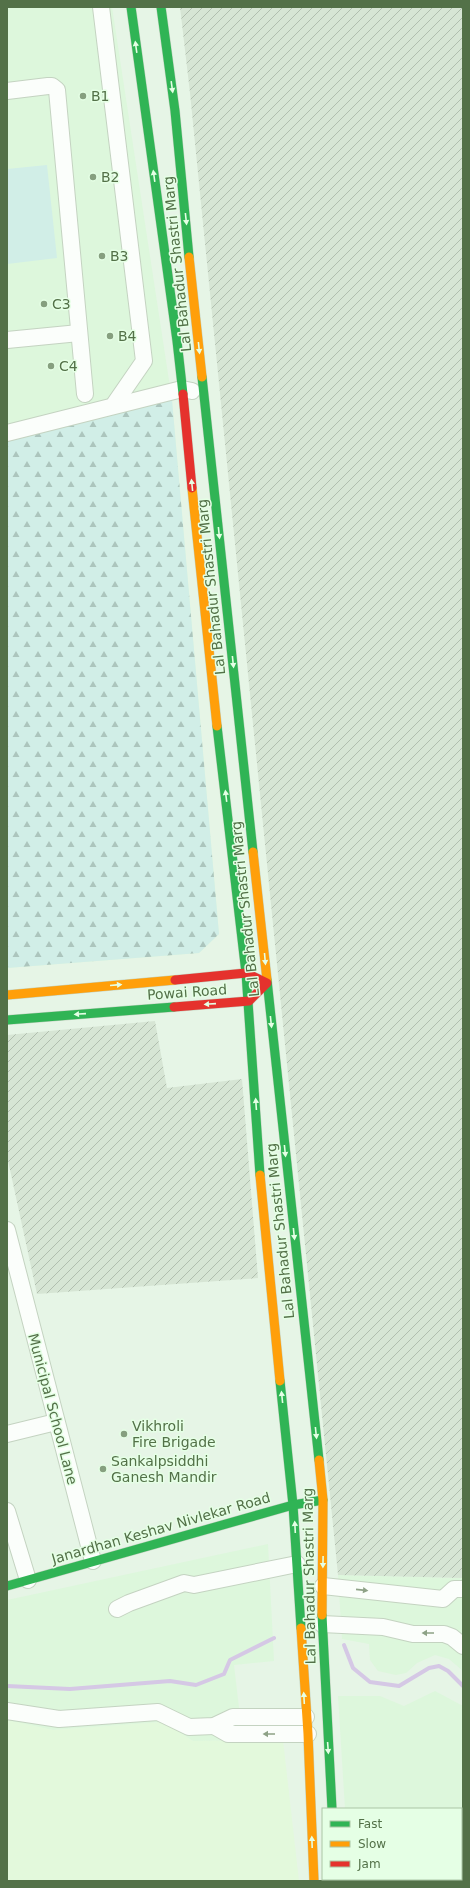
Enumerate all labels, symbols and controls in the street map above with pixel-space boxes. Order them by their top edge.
one-way arrow [133,41,139,53]
one-way arrow [169,81,175,93]
place label: B1 [91,88,110,104]
marker: B1 [78,91,88,101]
place label: B2 [101,169,120,185]
one-way arrow [151,170,157,182]
marker: B2 [88,172,98,182]
street label: Lal Bahadur Shastri Marg [160,175,194,353]
one-way arrow [183,213,189,225]
place label: B3 [110,248,129,264]
marker: B3 [97,251,107,261]
place label: C3 [52,296,71,312]
marker: C3 [39,299,49,309]
place label: B4 [118,328,137,344]
marker: B4 [105,331,115,341]
one-way arrow [196,342,202,354]
place label: C4 [59,358,78,374]
marker: C4 [46,361,56,371]
one-way arrow [189,479,196,491]
street label: Lal Bahadur Shastri Marg [194,498,228,676]
one-way arrow [216,527,222,539]
one-way arrow [230,656,236,669]
one-way arrow [222,790,229,802]
street label: Lal Bahadur Shastri Marg [228,820,262,998]
one-way arrow [262,953,268,965]
one-way arrow [110,981,122,988]
street label: Powai Road [147,981,227,1003]
one-way arrow [204,1001,216,1008]
one-way arrow [74,1011,87,1018]
one-way arrow [268,1016,275,1028]
one-way arrow [252,1098,259,1110]
street label: Lal Bahadur Shastri Marg [263,1142,297,1320]
one-way arrow [282,1145,288,1157]
one-way arrow [291,1228,298,1240]
street label: Municipal School Lane [25,1332,81,1486]
one-way arrow [279,1391,286,1403]
place label: Vikhroli Fire Brigade [132,1418,216,1450]
one-way arrow [313,1427,319,1439]
marker: Vikhroli Fire Brigade [119,1429,129,1439]
place label: Sankalpsiddhi Ganesh Mandir [111,1453,217,1485]
marker: Sankalpsiddhi Ganesh Mandir [98,1464,108,1474]
street label: Lal Bahadur Shastri Marg [299,1488,319,1664]
street label: Janardhan Keshav Nivlekar Road [49,1489,272,1567]
one-way arrow [291,1521,298,1533]
one-way arrow [320,1556,326,1569]
one-way arrow [356,1587,368,1593]
one-way arrow [421,1630,434,1636]
one-way arrow [301,1692,308,1704]
one-way arrow [262,1731,275,1737]
one-way arrow [325,1742,332,1754]
legend [322,1808,462,1880]
text: Fast [358,1817,382,1831]
one-way arrow [309,1836,316,1848]
text: Slow [358,1837,386,1851]
text: Jam [357,1857,381,1871]

